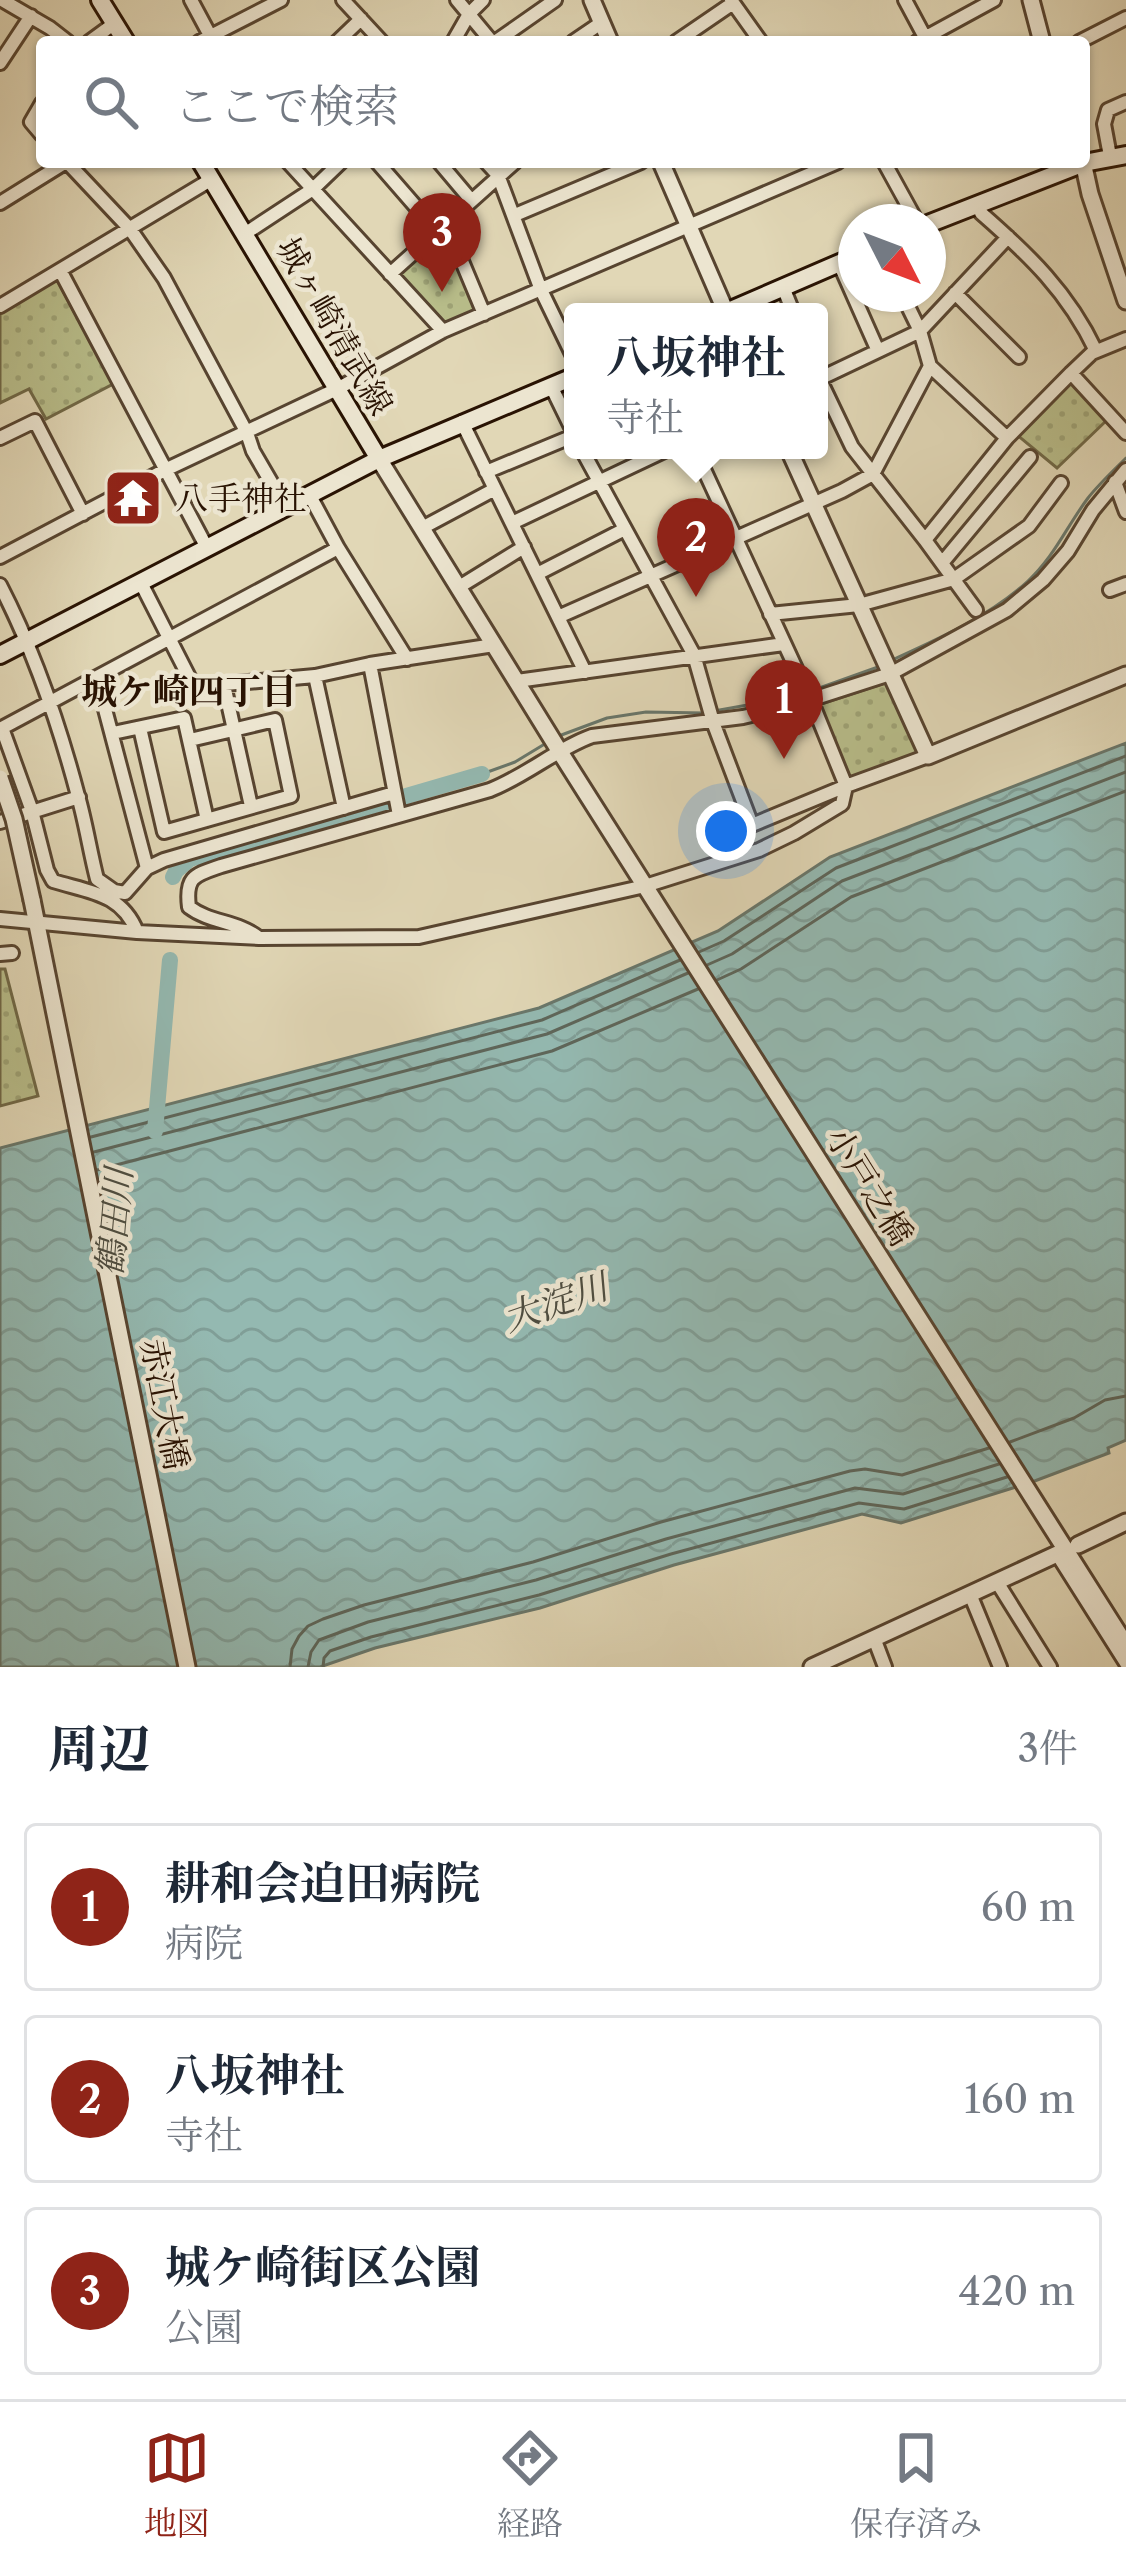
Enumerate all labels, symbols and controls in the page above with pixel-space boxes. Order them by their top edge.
search box [36,36,1090,168]
icon: search [78,69,144,135]
text: ここで検索 [174,78,399,134]
pin: 3 [403,193,481,292]
north arrow [838,204,946,312]
street label: 城ヶ崎清武線 [267,230,402,422]
popup [564,303,828,459]
text: 八坂神社 [606,329,786,385]
text: 寺社 [606,393,684,441]
temple icon: 八手神社 [102,467,164,529]
place label: 八手神社 [175,478,307,519]
pin: 2 [657,498,735,597]
pin: 1 [745,660,823,759]
district label: 城ケ崎四丁目 [81,669,297,713]
your location [696,801,756,861]
street label: 小戸之橋 [817,1119,922,1253]
water label: 鶴田川 [87,1162,141,1278]
water label: 大淀川 [497,1262,617,1340]
street label: 赤江大橋 [132,1335,197,1473]
text: 周辺 [48,1718,150,1780]
text: 3件 [1018,1724,1078,1772]
text: 耕和会迫田病院 [165,1855,480,1911]
text: 1 [81,1883,99,1931]
text: 60 m [981,1883,1075,1931]
text: 病院 [165,1919,243,1967]
text: 八坂神社 [165,2047,345,2103]
text: 2 [78,2075,102,2123]
text: 160 m [964,2075,1075,2123]
text: 寺社 [165,2111,243,2159]
text: 城ケ崎街区公園 [165,2239,480,2295]
text: 3 [79,2267,101,2315]
text: 420 m [959,2267,1075,2315]
text: 公園 [165,2303,243,2351]
tab: 地図 [144,2425,210,2544]
tab: 経路 [497,2425,563,2544]
tab: 保存済み [850,2425,982,2544]

